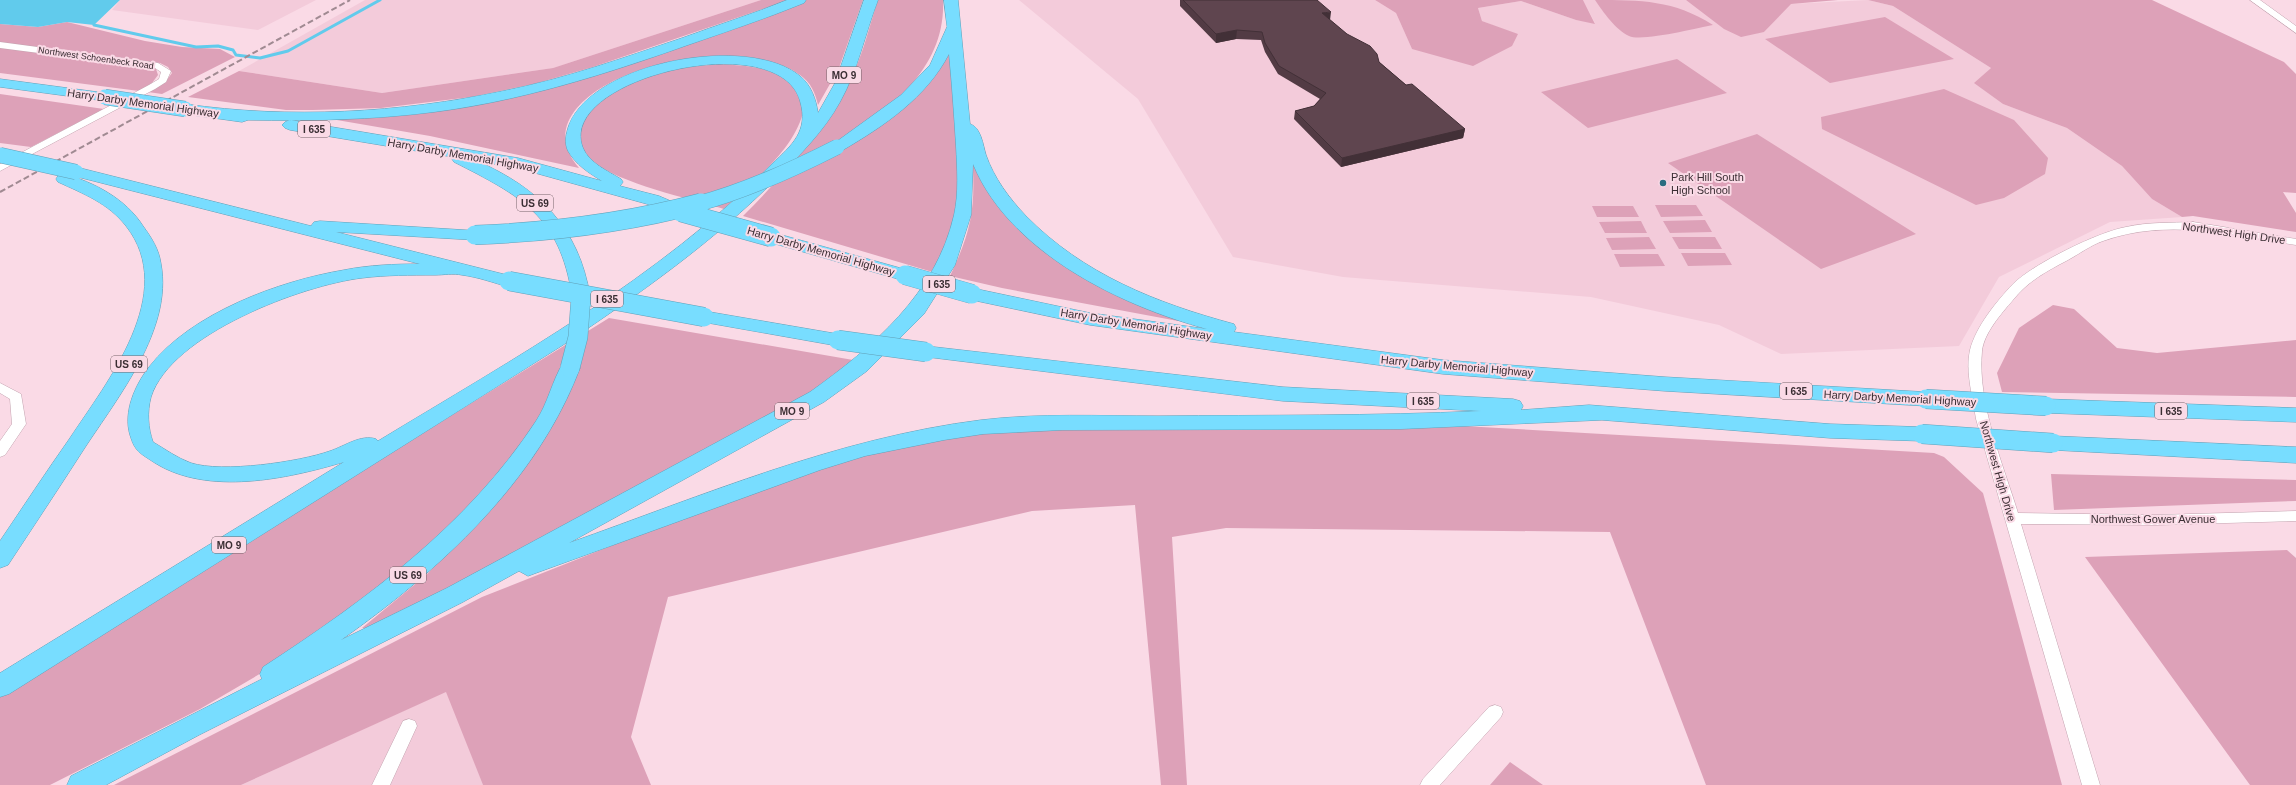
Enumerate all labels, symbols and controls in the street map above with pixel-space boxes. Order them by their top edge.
street label: Northwest Schoenbeck Road [38,45,154,71]
road number: MO 9 [827,67,861,83]
street label: Harry Darby Memorial Highway [66,86,220,120]
road number: I 635 [298,121,330,137]
street label: Harry Darby Memorial Highway [387,136,540,174]
place label: Park Hill South High School [1671,171,1744,196]
marker: Park Hill South High School [1658,178,1668,188]
road number: US 69 [517,195,553,211]
street label: Northwest High Drive [2182,220,2286,246]
street label: Harry Darby Memorial Highway [746,224,897,278]
road number: I 635 [923,276,955,292]
road number: I 635 [591,291,623,307]
street label: Harry Darby Memorial Highway [1060,306,1213,342]
street label: Harry Darby Memorial Highway [1380,353,1534,379]
road number: US 69 [111,356,147,372]
road number: I 635 [1780,383,1812,399]
street label: Harry Darby Memorial Highway [1823,388,1977,408]
road number: I 635 [1407,393,1439,409]
road number: MO 9 [775,403,809,419]
road number: I 635 [2155,403,2187,419]
street label: Northwest High Drive [1978,419,2018,523]
street label: Northwest Gower Avenue [2091,513,2215,525]
road number: MO 9 [212,537,246,553]
road number: US 69 [390,567,426,583]

